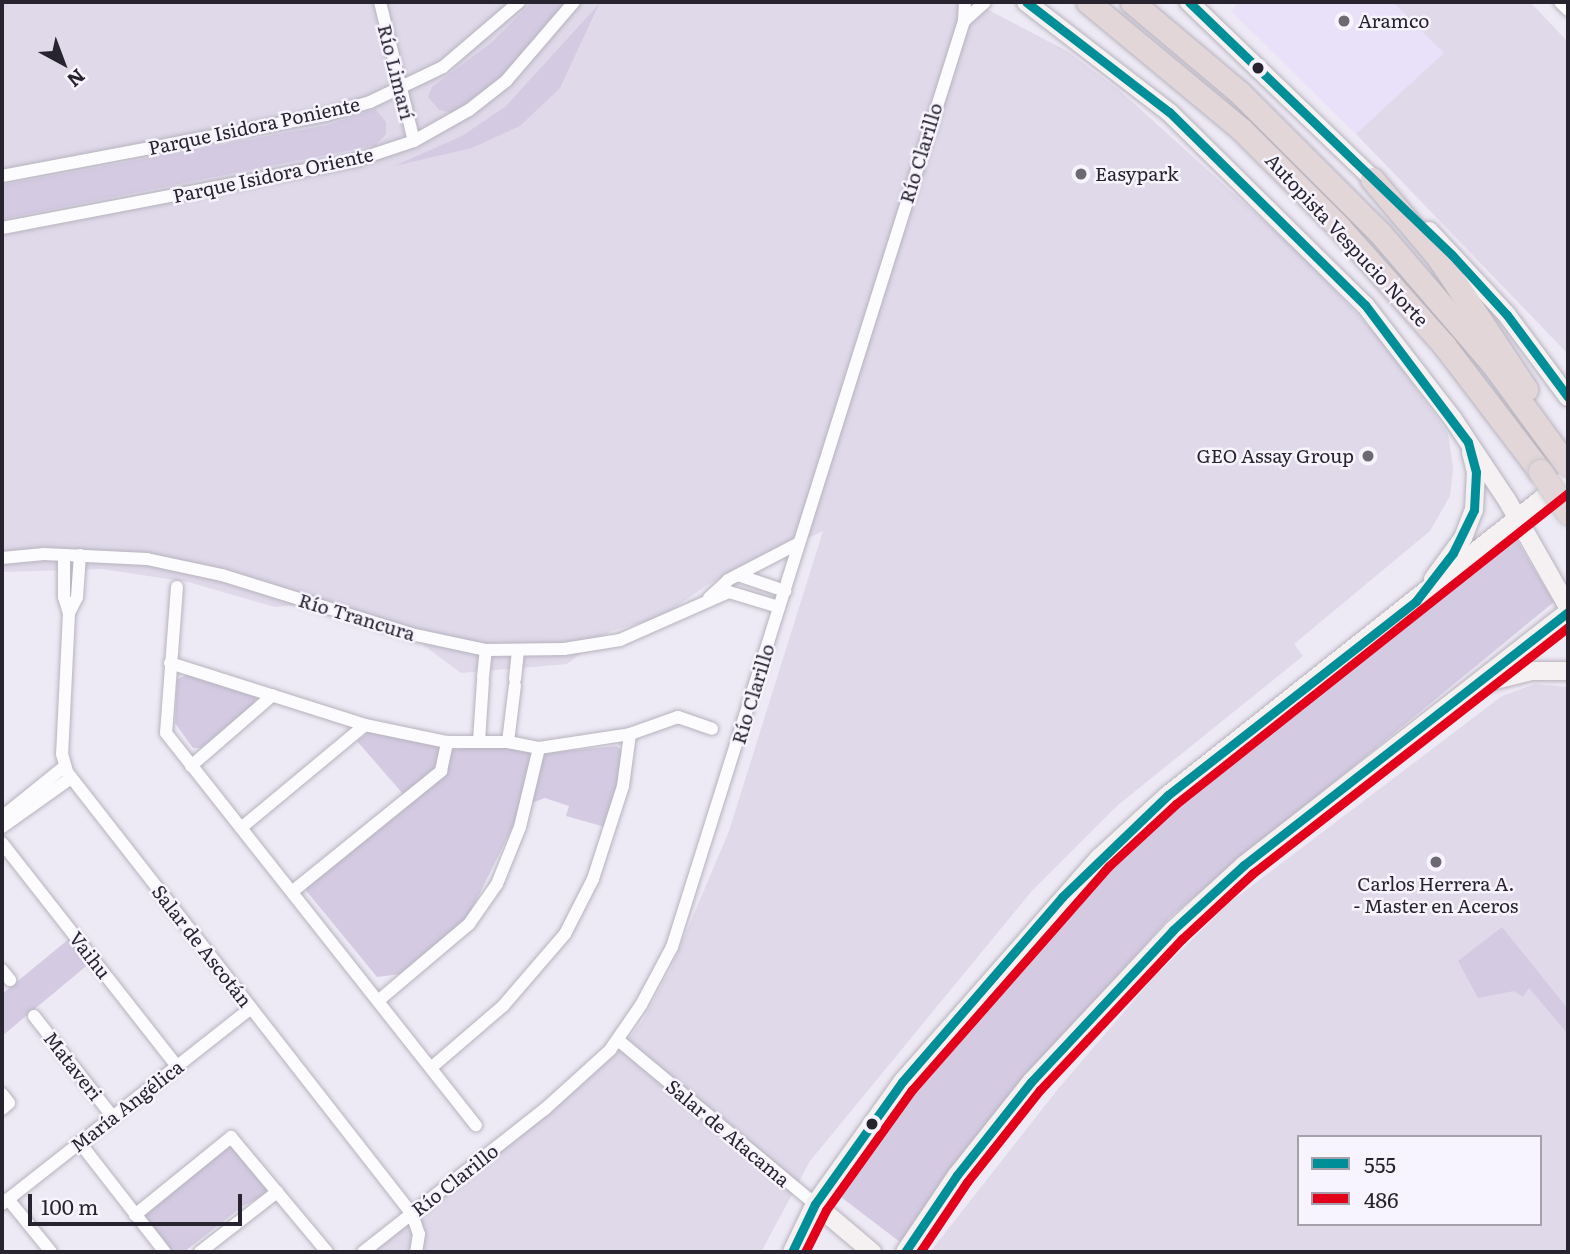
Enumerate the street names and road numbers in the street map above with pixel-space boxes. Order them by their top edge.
street label: Río Limarí [373,22,419,122]
street label: Parque Isidora Poniente [146,92,362,160]
street label: Río Clarillo [895,100,947,206]
street label: Parque Isidora Oriente [171,143,375,207]
street label: Autopista Vespucio Norte [1261,149,1433,331]
street label: Río Trancura [296,588,418,646]
street label: Río Clarillo [727,641,779,747]
street label: Salar de Ascotán [147,880,257,1012]
street label: Vaihu [65,927,115,983]
street label: Mataveri [39,1027,107,1105]
street label: María Angélica [66,1055,188,1157]
street label: Salar de Atacama [661,1075,795,1191]
street label: Río Clarillo [407,1139,503,1221]

